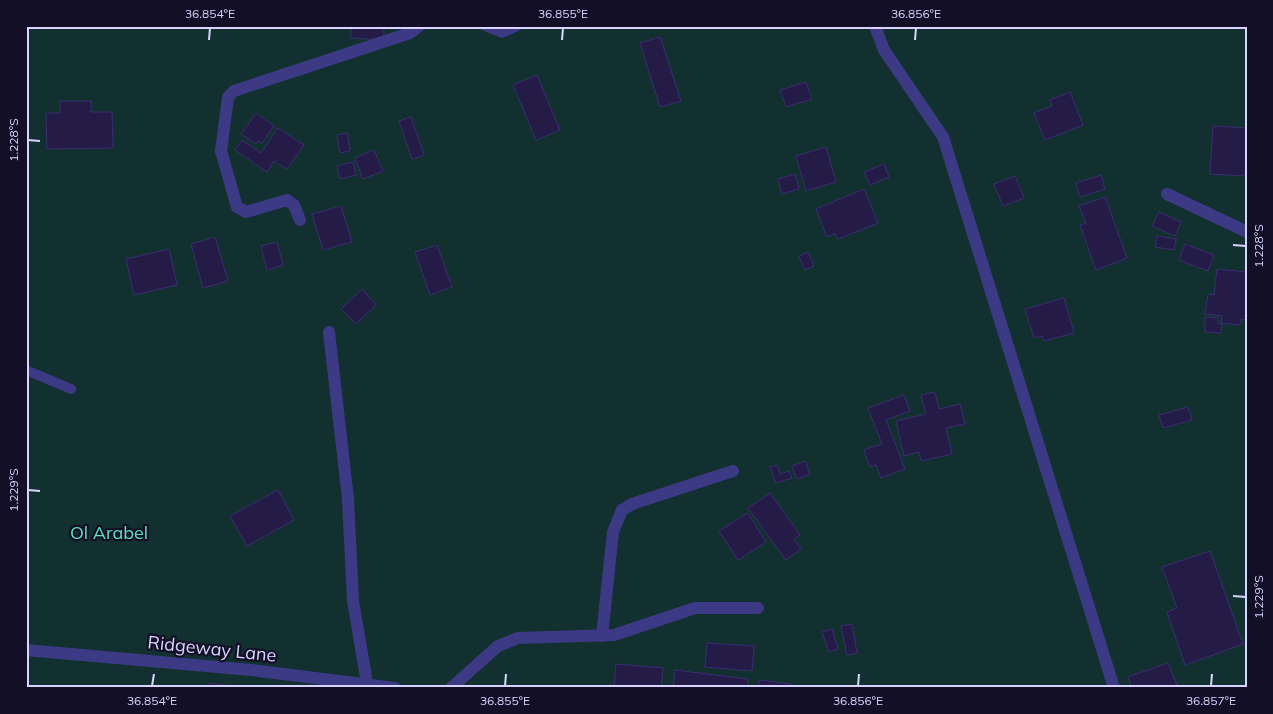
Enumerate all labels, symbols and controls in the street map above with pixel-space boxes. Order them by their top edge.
text: 36.854°E [185,6,235,21]
text: 36.855°E [538,6,588,21]
text: 36.856°E [891,6,941,21]
text: 1.228°S [6,118,21,162]
text: 1.228°S [1251,224,1266,268]
text: 1.229°S [6,468,21,512]
park label: Ol Arabel [70,521,148,544]
text: 1.229°S [1251,575,1266,619]
street label: Ridgeway Lane [146,630,278,667]
text: 36.854°E [127,693,177,708]
text: 36.855°E [480,693,530,708]
text: 36.856°E [833,693,883,708]
text: 36.857°E [1186,693,1236,708]

